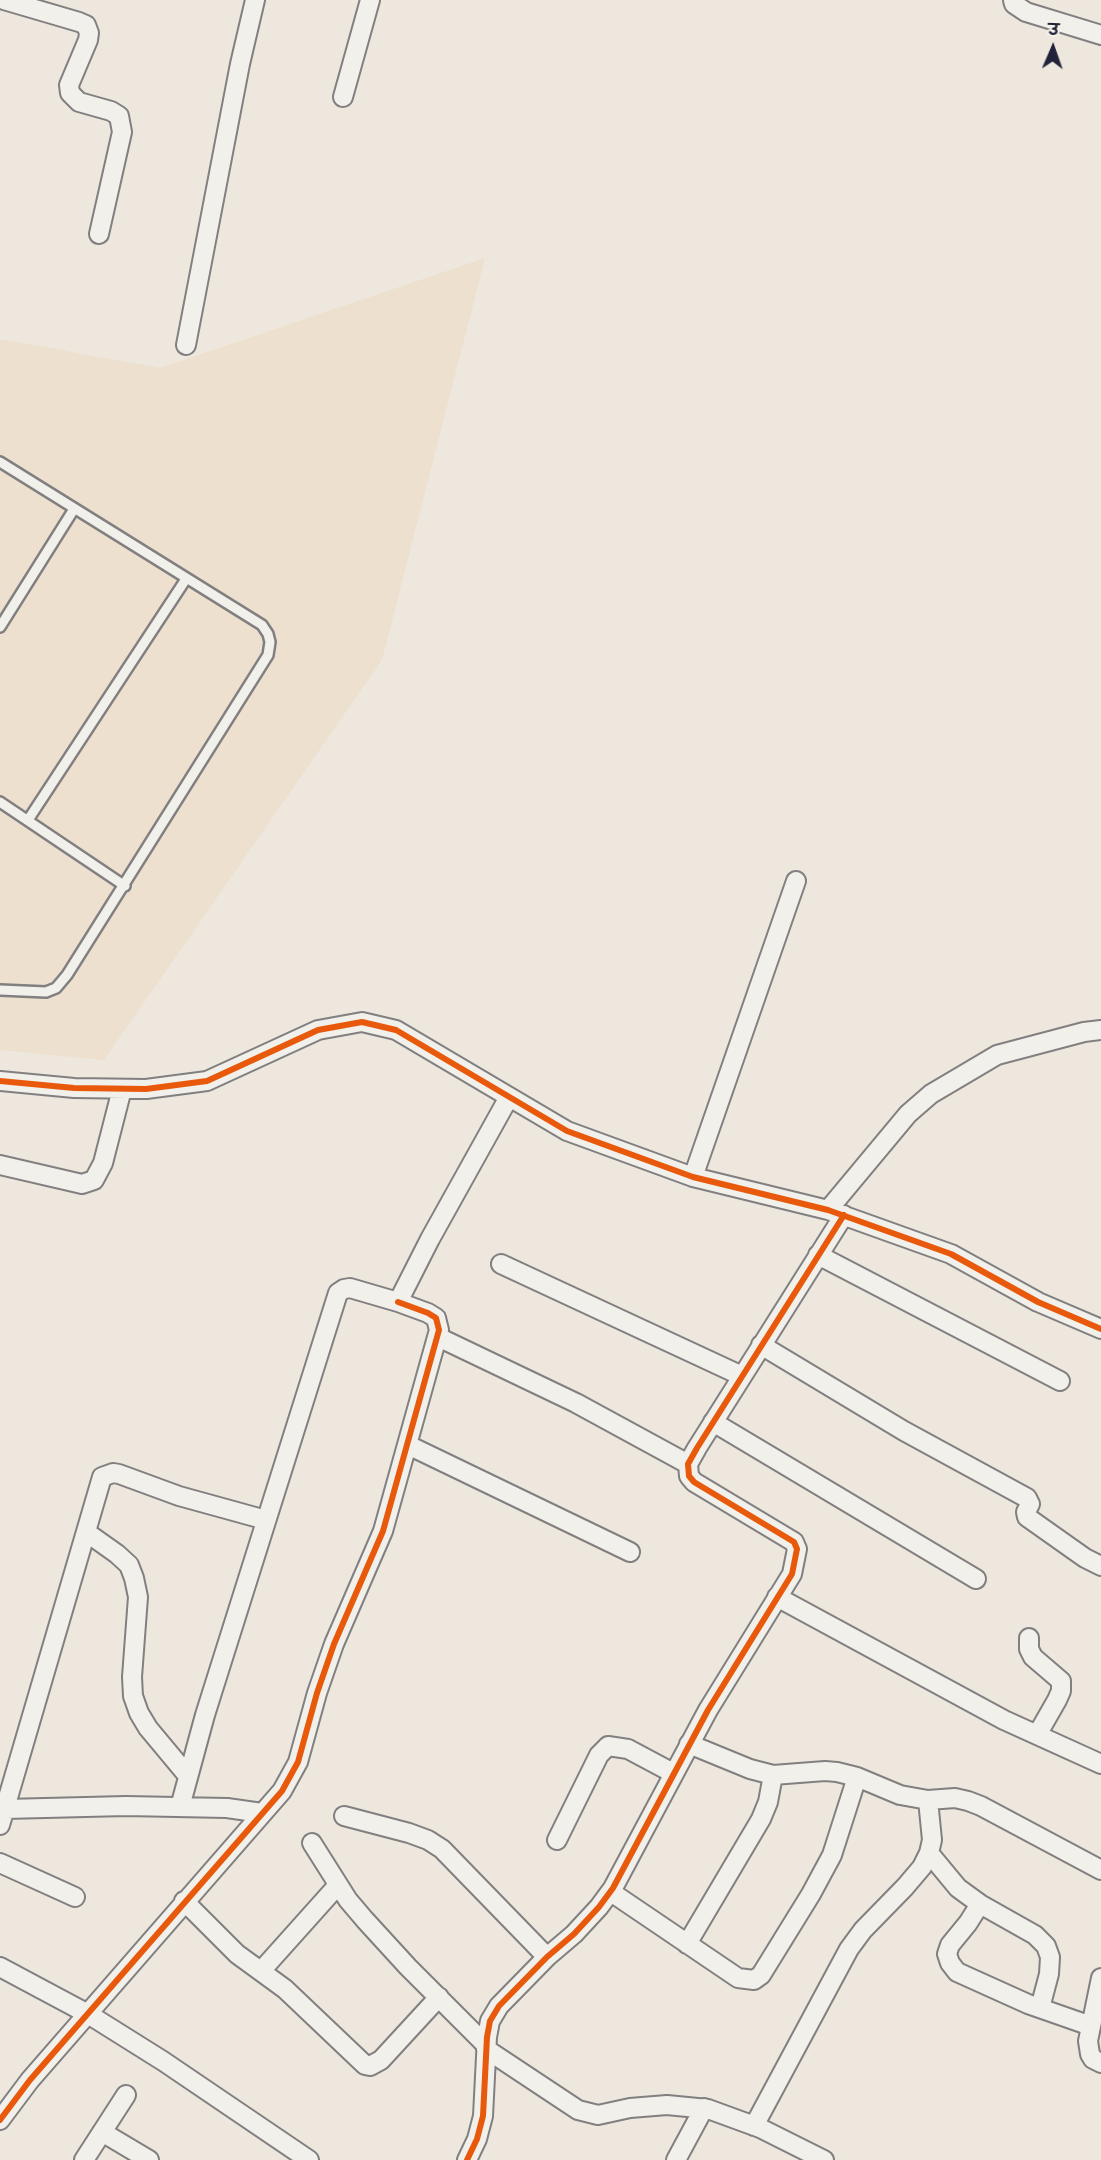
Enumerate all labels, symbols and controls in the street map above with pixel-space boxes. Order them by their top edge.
north arrow [1023,18,1083,78]
text: उ [1048,21,1059,39]

